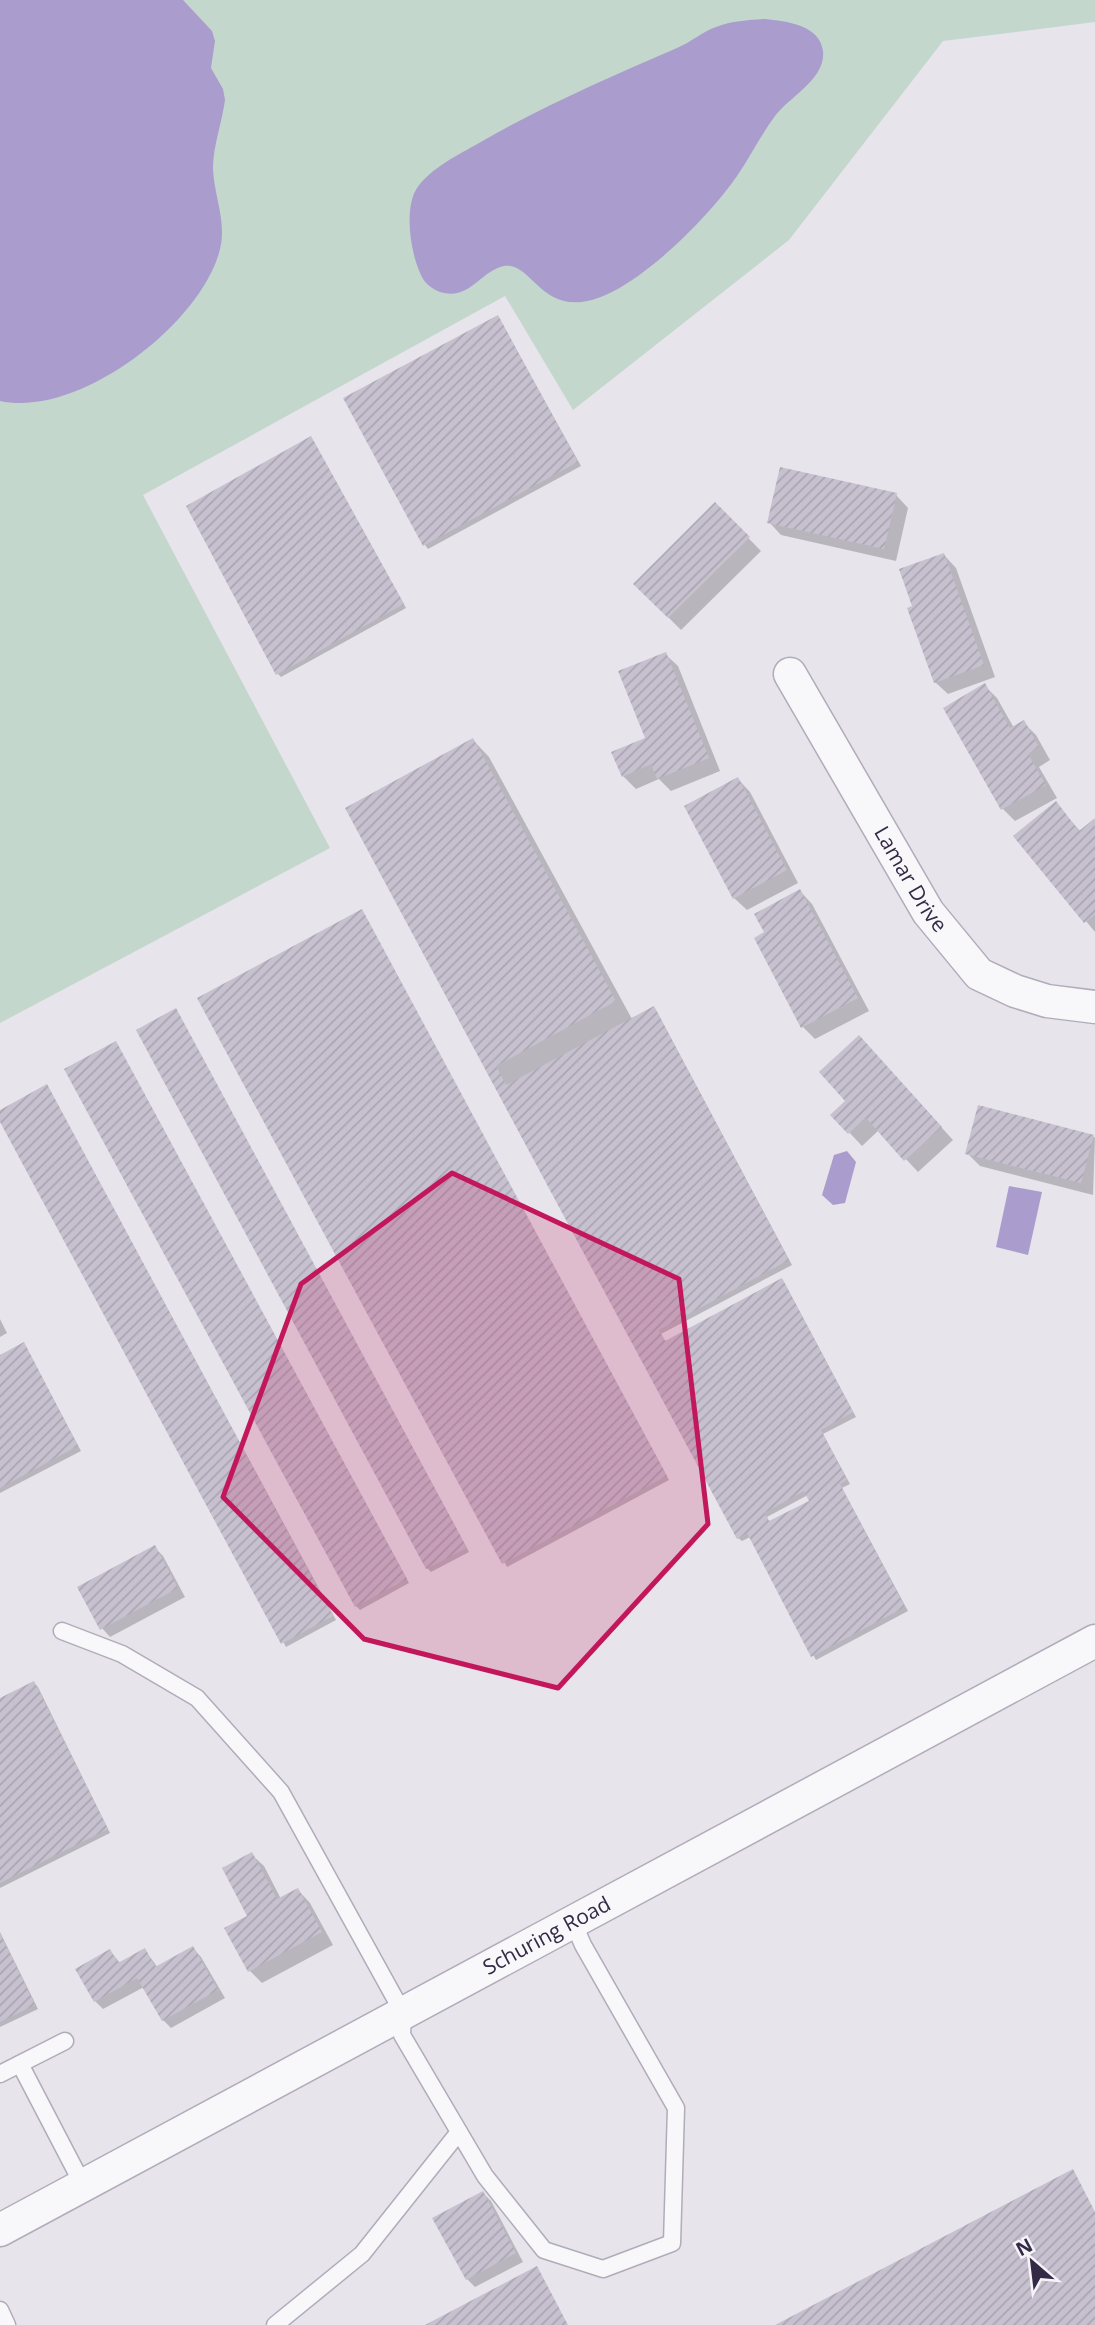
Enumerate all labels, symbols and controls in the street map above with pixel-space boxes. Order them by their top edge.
street label: Lamar Drive [868,821,954,938]
street label: Schuring Road [478,1889,615,1981]
north arrow [997,2227,1067,2297]
text: N [1011,2232,1037,2262]

